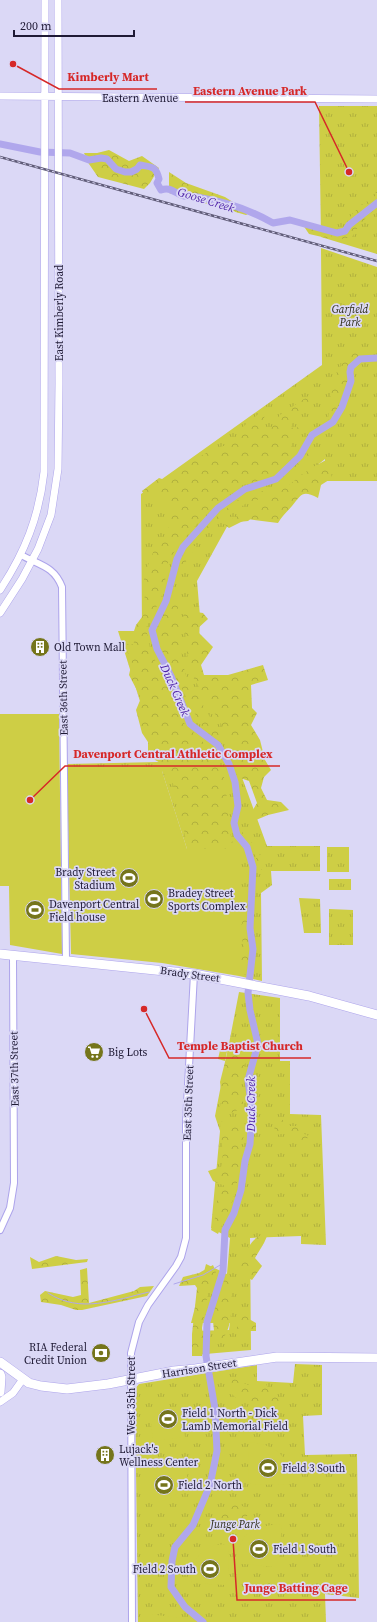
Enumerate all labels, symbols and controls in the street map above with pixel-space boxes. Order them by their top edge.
scale bar [14,12,134,38]
text: 200 m [20,18,52,34]
callout: Kimberly Mart [59,65,157,89]
text: Kimberly Mart [67,69,149,85]
callout: Eastern Avenue Park [185,78,315,102]
text: Eastern Avenue Park [193,83,308,99]
street label: Eastern Avenue [102,91,178,106]
water label: Goose Creek [176,184,237,216]
street label: East Kimberly Road [52,264,67,361]
park label: Garfield Park [332,302,369,330]
building icon: Old Town Mall [29,636,51,658]
place label: Old Town Mall [54,640,125,655]
street label: East 36th Street [55,660,72,736]
water label: Duck Creek [156,661,194,719]
callout: Davenport Central Athletic Complex [65,742,280,766]
text: Davenport Central Athletic Complex [73,746,273,762]
place label: Brady Street Stadium [55,865,115,893]
sports icon: Brady Street Stadium [118,867,140,889]
place label: Bradey Street Sports Complex [168,886,246,914]
sports icon: Bradey Street Sports Complex [143,888,165,910]
place label: Davenport Central Field house [49,897,139,925]
sports icon: Davenport Central Field house [24,899,46,921]
street label: Brady Street [159,963,221,986]
street label: East 37th Street [6,1031,23,1107]
callout: Temple Baptist Church [169,1034,311,1058]
text: Temple Baptist Church [177,1038,304,1054]
supermarket icon: Big Lots [83,1041,105,1063]
place label: Big Lots [108,1045,148,1060]
street label: East 35th Street [180,1065,197,1141]
water label: Duck Creek [243,1076,259,1133]
place label: RIA Federal Credit Union [24,1340,87,1368]
bank icon: RIA Federal Credit Union [90,1342,112,1364]
street label: Harrison Street [161,1355,238,1382]
street label: West 35th Street [124,1356,139,1435]
place label: Field 1 North - Dick Lamb Memorial Field [182,1406,289,1434]
sports icon: Field 1 North - Dick Lamb Memorial Field [157,1408,179,1430]
place label: Lujack's Wellness Center [119,1442,199,1470]
building icon: Lujack's Wellness Center [94,1444,116,1466]
sports icon: Field 3 South [257,1457,279,1479]
place label: Field 3 South [282,1461,346,1476]
sports icon: Field 2 North [153,1474,175,1496]
place label: Field 2 North [178,1478,243,1493]
park label: Junge Park [208,1517,260,1532]
sports icon: Field 1 South [248,1538,270,1560]
place label: Field 1 South [273,1542,337,1557]
sports icon: Field 2 South [199,1558,221,1580]
place label: Field 2 South [133,1562,196,1577]
callout: Junge Batting Cage [237,1576,356,1600]
text: Junge Batting Cage [243,1580,348,1596]

